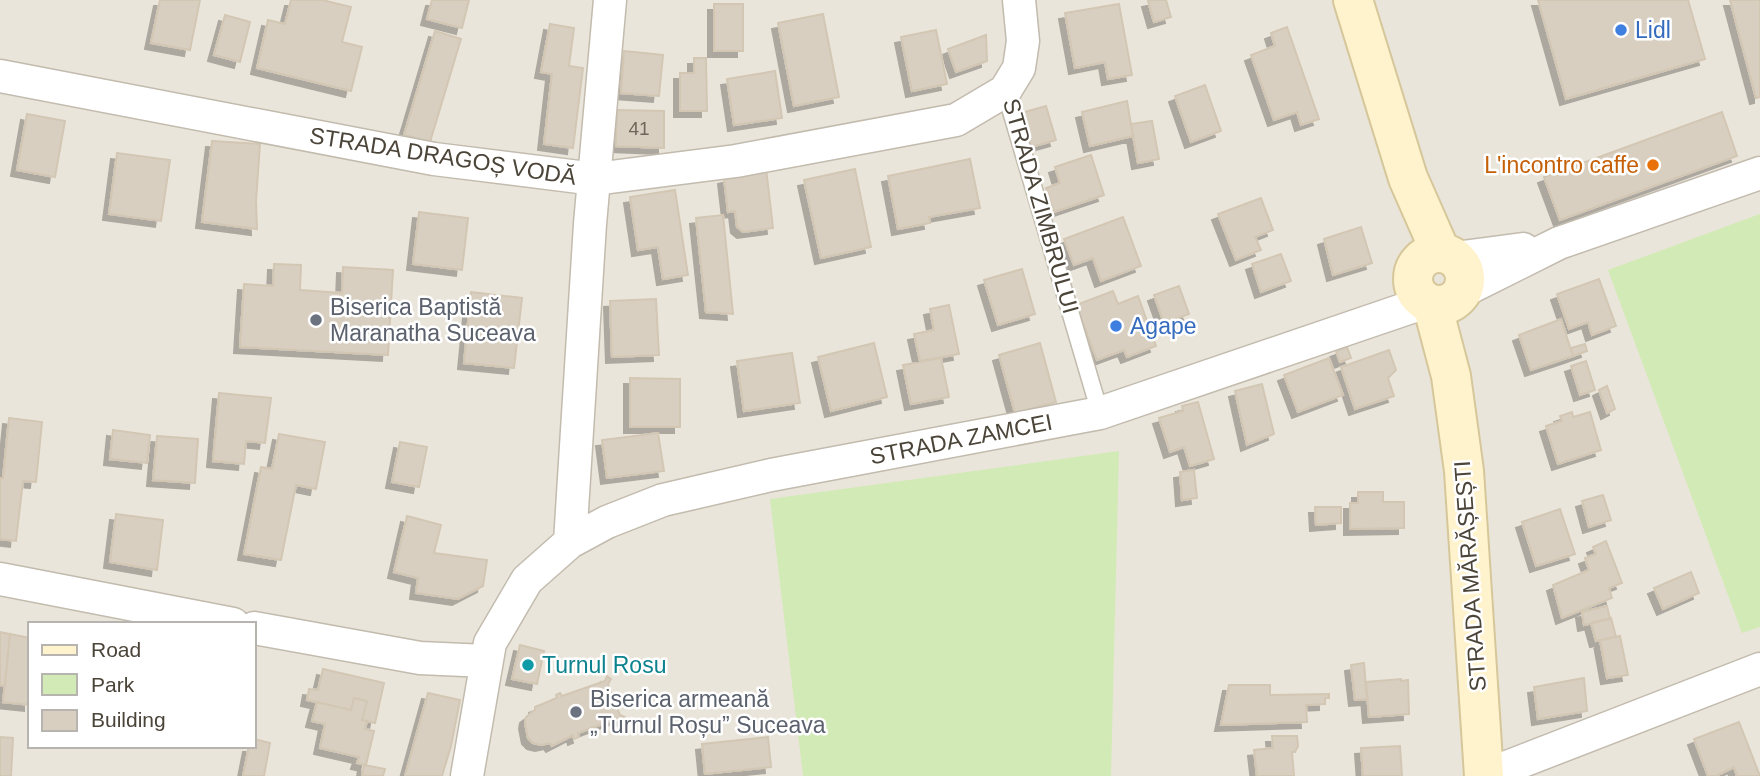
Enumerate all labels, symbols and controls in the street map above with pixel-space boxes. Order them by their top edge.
place label: Lidl [1635,17,1671,43]
marker: Lidl [1613,22,1629,38]
street label: STRADA ZIMBRULUI [998,96,1084,316]
house number: 41 [628,118,650,139]
street label: STRADA DRAGOȘ VODĂ [308,122,579,190]
place label: L'incontro caffe [1484,152,1639,178]
marker: L'incontro caffe [1645,157,1661,173]
place label: Biserica Baptistă Maranatha Suceava [330,294,536,346]
marker: Biserica Baptistă Maranatha Suceava [308,312,324,328]
place label: Agape [1130,313,1197,339]
marker: Agape [1108,318,1124,334]
street label: STRADA ZAMCEI [868,409,1054,469]
street label: STRADA MĂRĂȘEȘTI [1449,460,1491,692]
legend [28,622,256,748]
text: Road [91,638,141,661]
place label: Turnul Rosu [542,652,666,678]
marker: Turnul Rosu [520,657,536,673]
text: Park [91,673,135,696]
place label: Biserica armeană „Turnul Roșu” Suceava [590,686,826,738]
marker: Biserica armeană „Turnul Roșu” Suceava [568,704,584,720]
text: Building [91,708,166,731]

